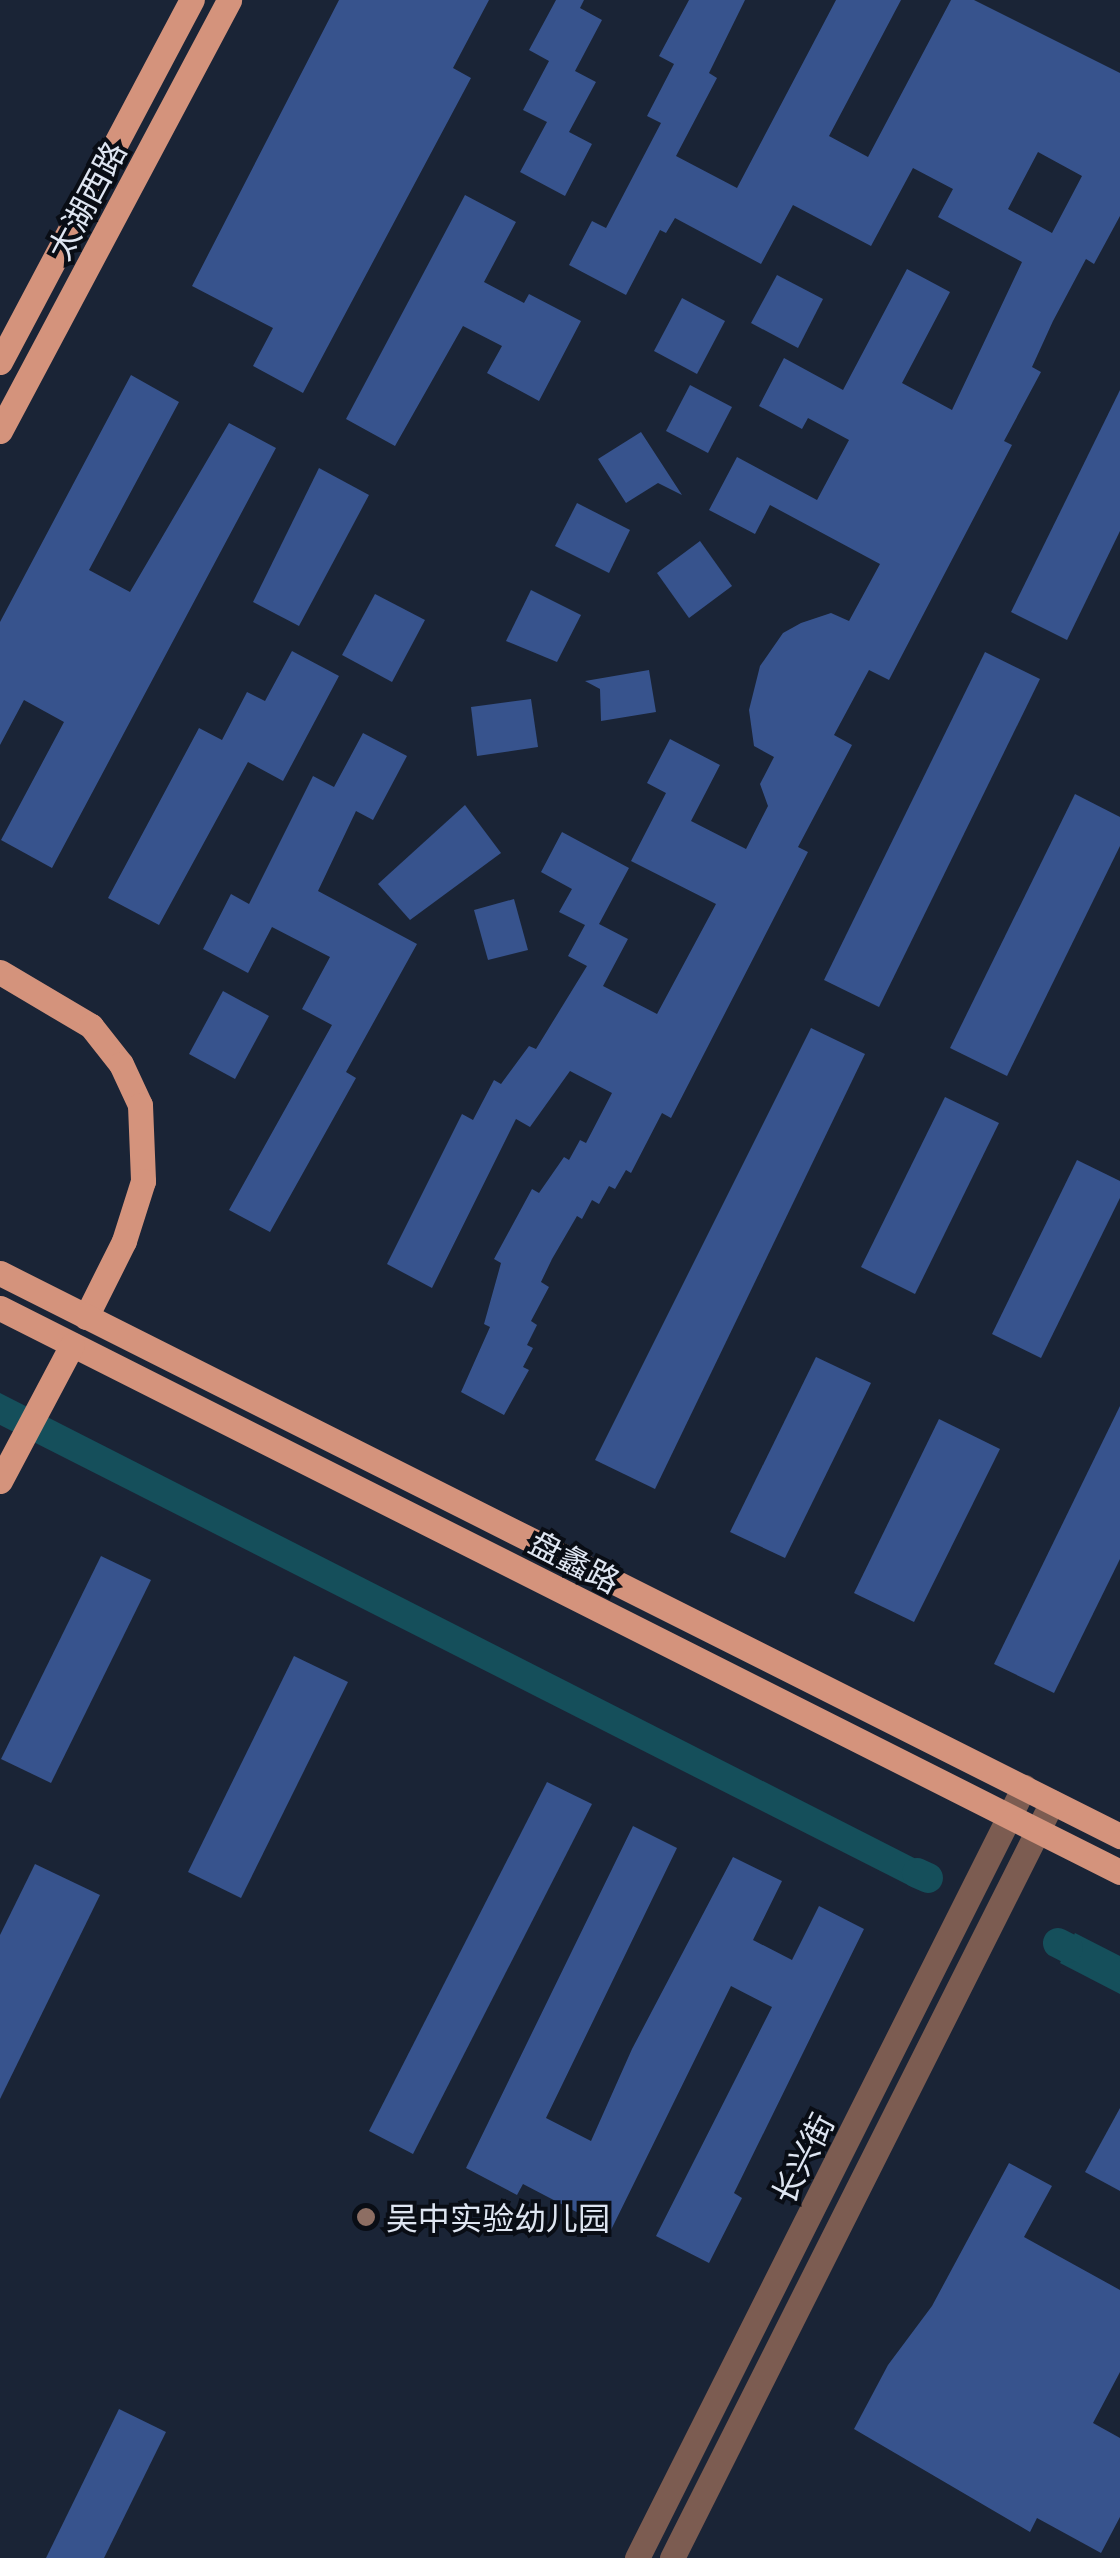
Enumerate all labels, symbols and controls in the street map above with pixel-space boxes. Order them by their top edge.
street label: 太湖西路 [39,134,133,266]
street label: 盘蠡路 [524,1522,626,1600]
street label: 长兴街 [763,2107,841,2209]
place label: 吴中实验幼儿园 [386,2198,610,2236]
marker: 吴中实验幼儿园 [355,2206,377,2228]

